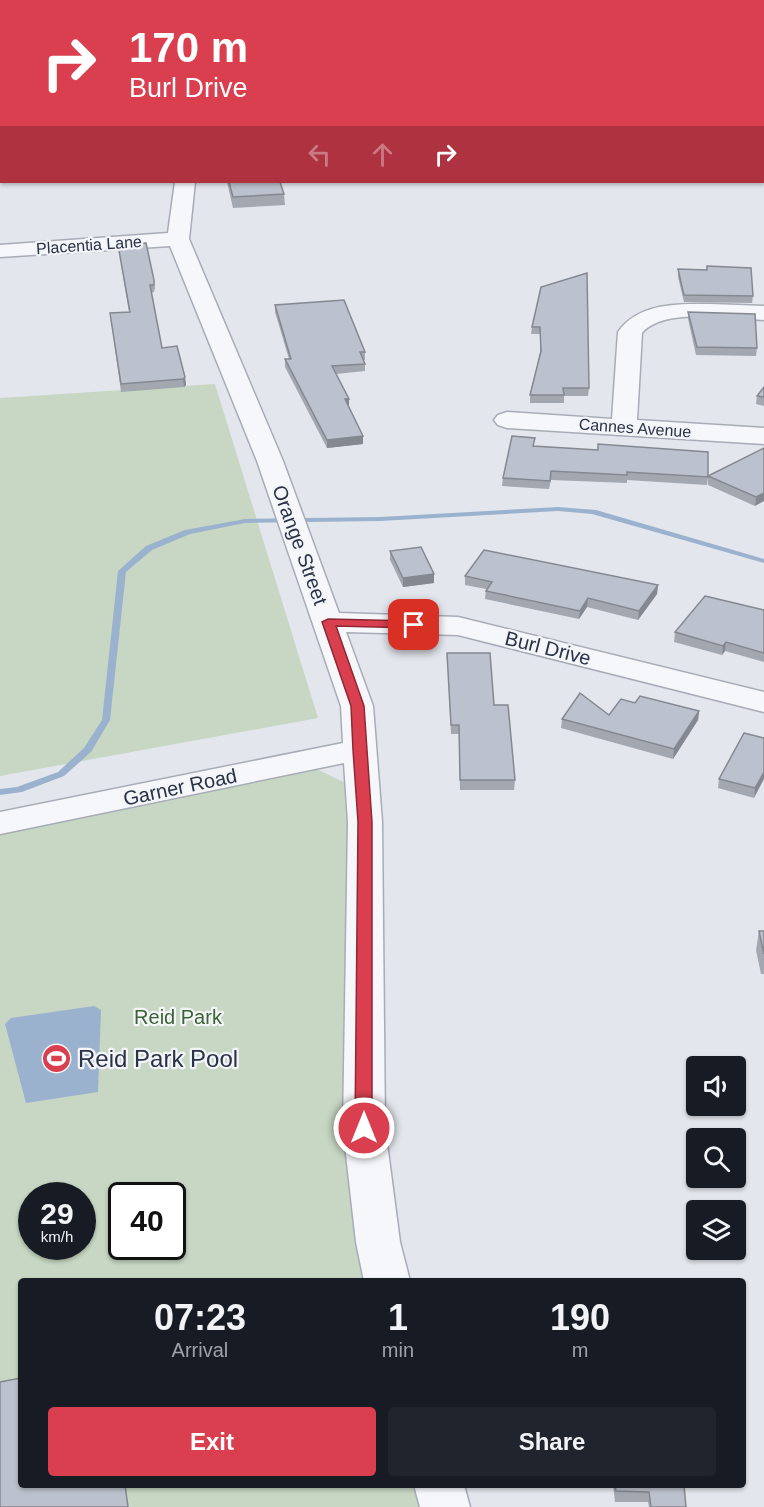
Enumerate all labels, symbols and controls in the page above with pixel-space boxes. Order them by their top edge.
icon: right [30,24,108,102]
text: 170 m [129,24,248,71]
text: Burl Drive [129,73,248,103]
icon: left [303,138,336,171]
icon: ahead [366,138,399,171]
icon: right [429,138,462,171]
street label: Placentia Lane [36,233,142,257]
street label: Cannes Avenue [578,416,692,440]
street label: Orange Street [268,482,332,608]
pin [388,599,439,650]
icon: arrive [397,608,430,641]
street label: Burl Drive [503,627,593,669]
street label: Garner Road [121,764,239,810]
park label: Reid Park [134,1006,223,1028]
sports icon: Reid Park Pool [41,1042,73,1074]
place label: Reid Park Pool [78,1045,238,1072]
map controls [686,1056,746,1260]
button: sound [686,1056,746,1116]
position arrow [332,1096,396,1160]
button: search [686,1128,746,1188]
speed limit sign: 40 [108,1182,186,1260]
text: 29 [40,1197,74,1230]
button: layers [686,1200,746,1260]
text: km/h [41,1228,73,1245]
text: 07:23 [154,1297,246,1338]
text: 1 [388,1297,408,1338]
text: 190 [550,1297,610,1338]
text: Arrival [172,1339,228,1361]
text: min [382,1339,414,1361]
text: m [572,1339,588,1361]
button: Exit [48,1407,376,1476]
button: Share [388,1407,716,1476]

